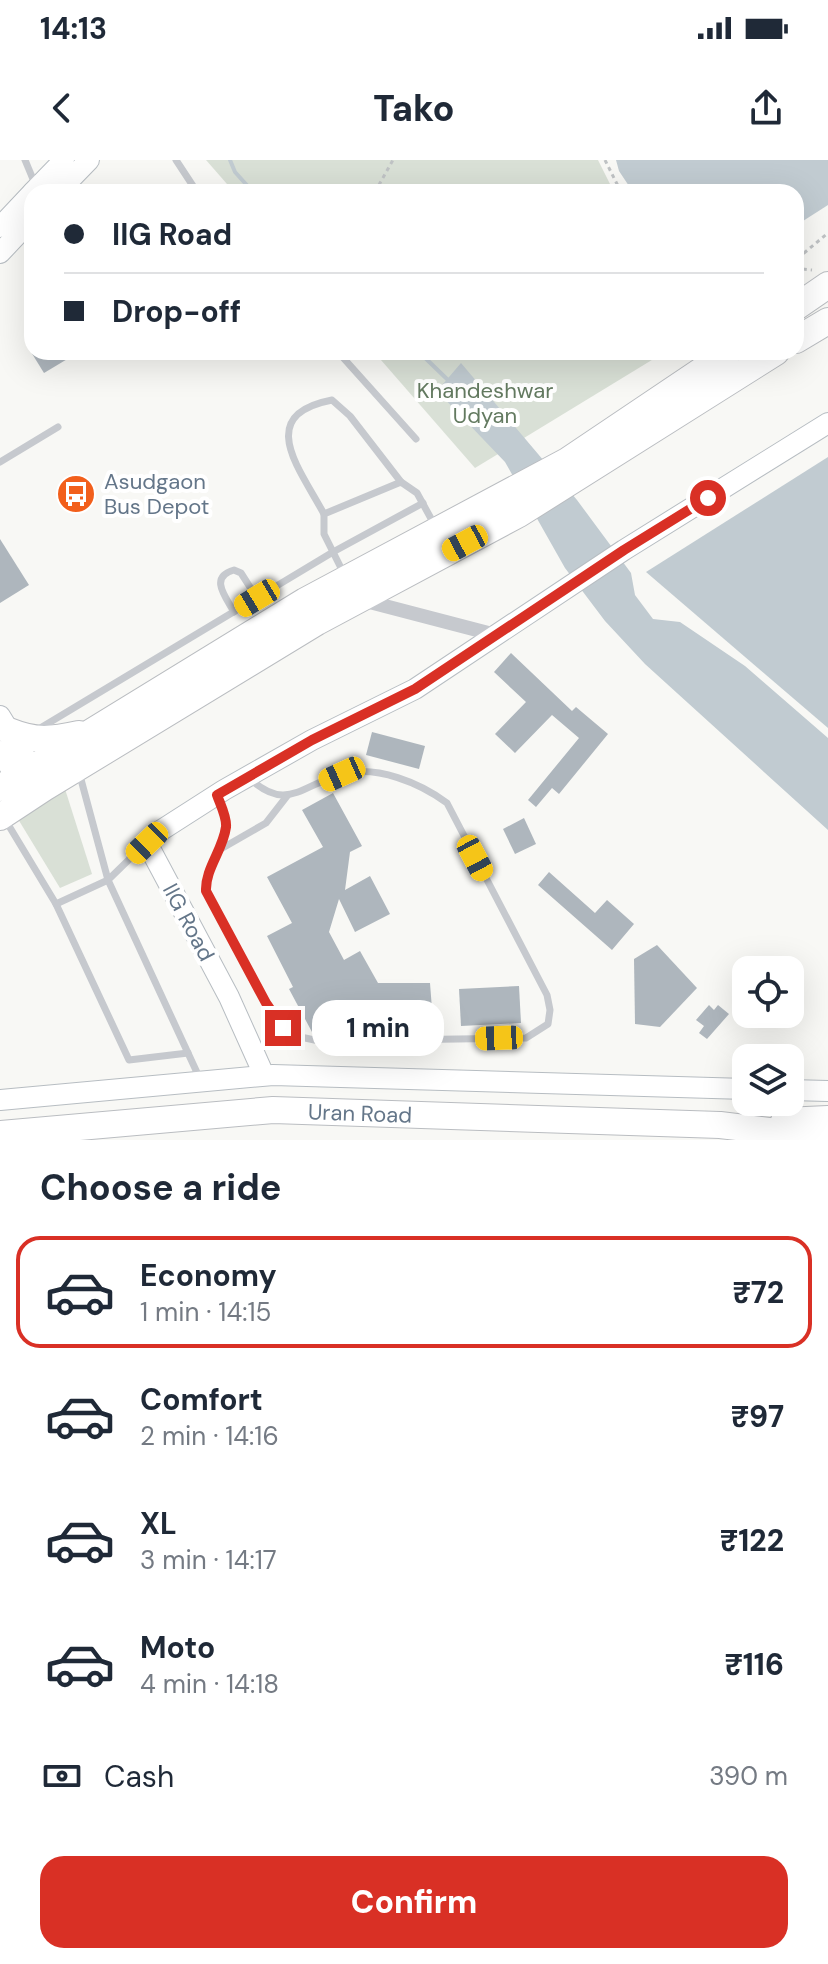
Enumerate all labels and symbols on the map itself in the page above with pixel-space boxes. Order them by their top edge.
park label: Khandeshwar Udyan [417,376,553,430]
place label: Asudgaon Bus Depot [104,467,209,521]
bus stop icon: Asudgaon Bus Depot [55,473,97,515]
route start [690,480,726,516]
car [438,521,492,565]
car [230,575,284,621]
car [315,753,369,795]
car [121,818,173,868]
car [453,831,497,885]
street label: IIG Road [156,878,221,966]
callout: 1 min [311,1000,443,1056]
route end [265,1010,301,1046]
car [475,1025,523,1051]
street label: Uran Road [307,1097,413,1130]

